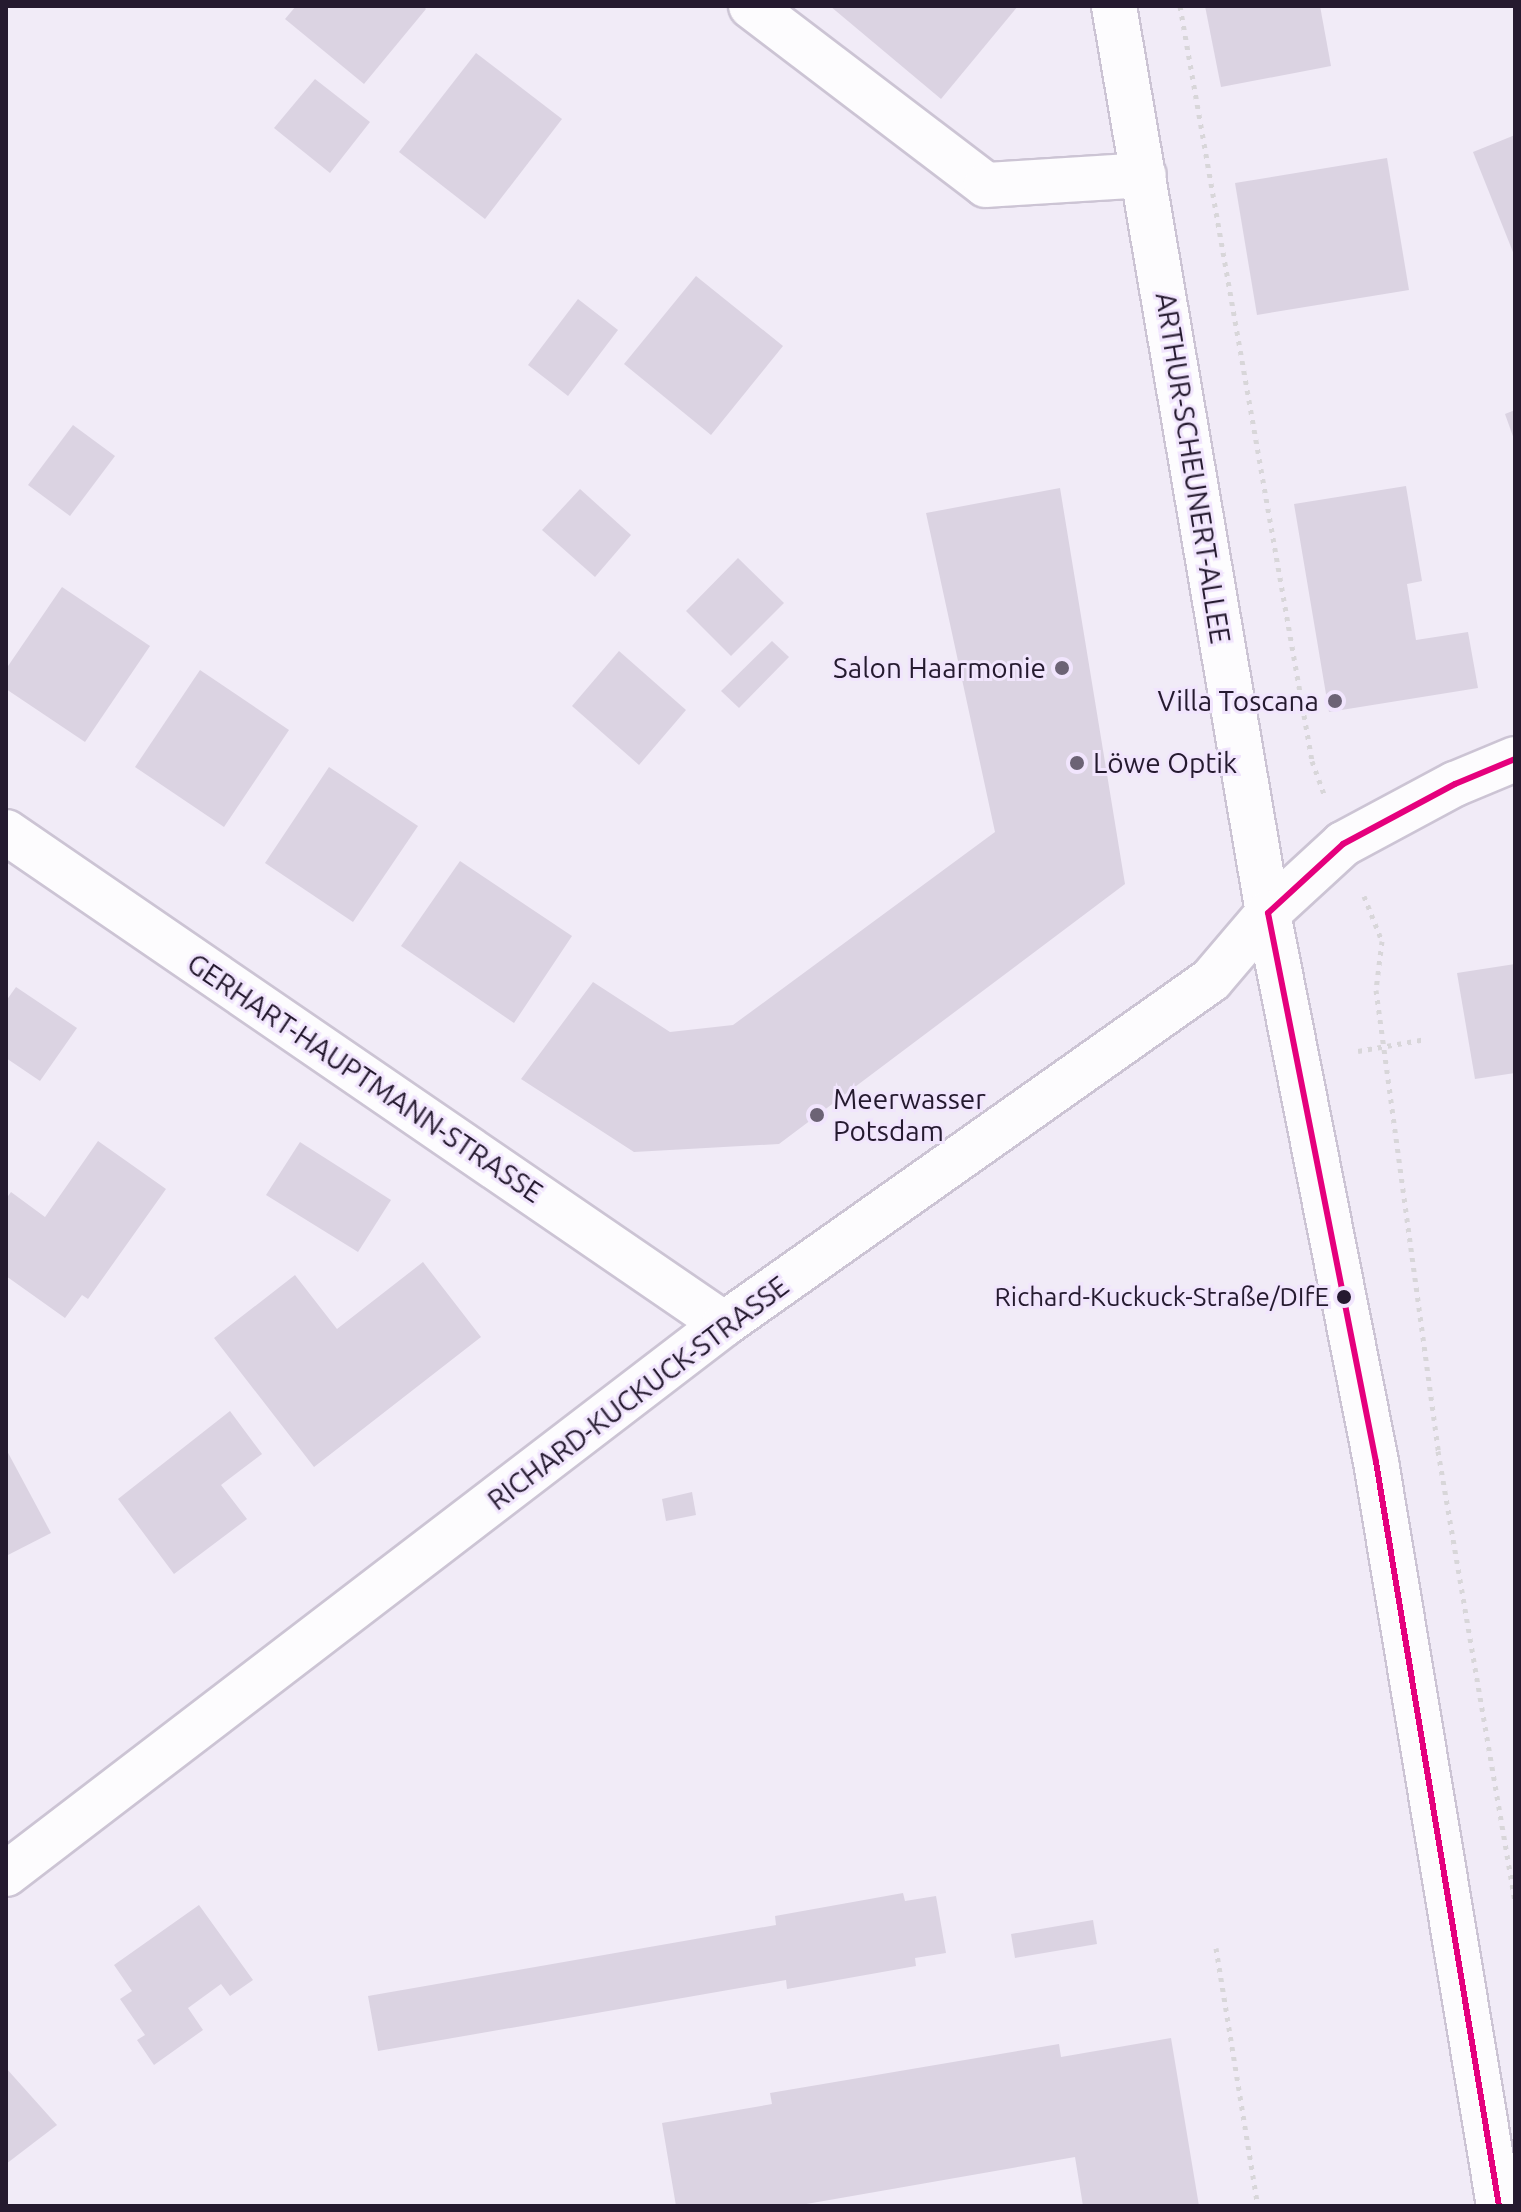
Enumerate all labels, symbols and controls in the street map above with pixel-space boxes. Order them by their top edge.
street label: ARTHUR-SCHEUNERT-ALLEE [1149,290,1237,646]
place label: Salon Haarmonie [833,651,1046,685]
marker: Salon Haarmonie [1053,659,1071,677]
place label: Villa Toscana [1158,684,1319,718]
marker: Villa Toscana [1326,692,1344,710]
place label: Löwe Optik [1093,746,1237,780]
marker: Löwe Optik [1068,754,1086,772]
street label: GERHART-HAUPTMANN-STRASSE [181,946,549,1210]
place label: Meerwasser Potsdam [833,1082,986,1148]
marker: Meerwasser Potsdam [808,1106,826,1124]
street label: RICHARD-KUCKUCK-STRASSE [481,1269,795,1517]
place label: Richard-Kuckuck-Straße/DIfE [995,1281,1329,1313]
marker: Richard-Kuckuck-Straße/DIfE [1336,1289,1352,1305]

